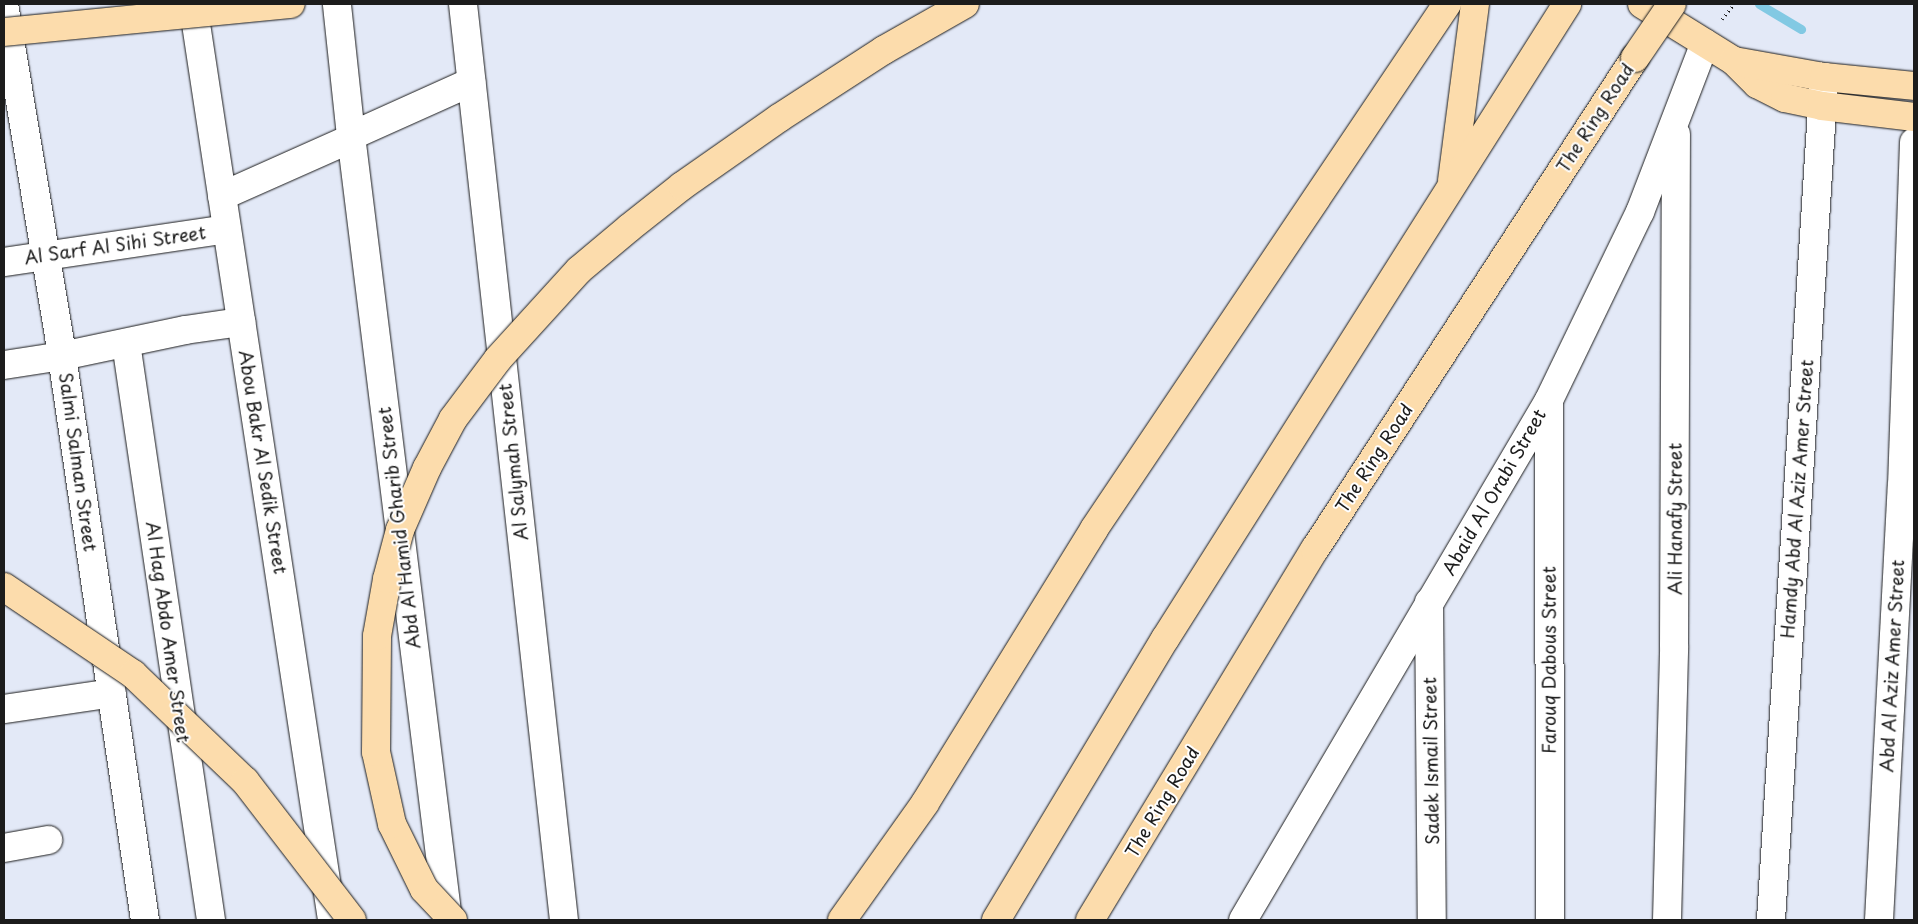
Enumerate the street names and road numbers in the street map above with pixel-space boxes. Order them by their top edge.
street label: The Ring Road [1552,60,1638,176]
street label: Al Sarf Al Sihi Street [22,221,208,269]
street label: Abou Bakr Al Sedik Street [234,346,292,578]
street label: Hamdy Abd Al Aziz Amer Street [1776,357,1818,641]
street label: Salmi Salman Street [55,371,101,553]
street label: Al Salymah Street [494,381,532,543]
street label: The Ring Road [1331,400,1417,516]
street label: Abd Al Hamid Gharib Street [373,404,425,652]
street label: Abaid Al Orabi Street [1437,404,1551,580]
street label: Ali Hanafy Street [1664,441,1686,597]
street label: Al Hag Abdo Amer Street [142,520,194,744]
street label: Abd Al Aziz Amer Street [1876,558,1908,774]
street label: Farouq Dabous Street [1538,566,1560,754]
street label: Sadek Ismail Street [1419,676,1443,846]
street label: The Ring Road [1120,743,1204,861]

